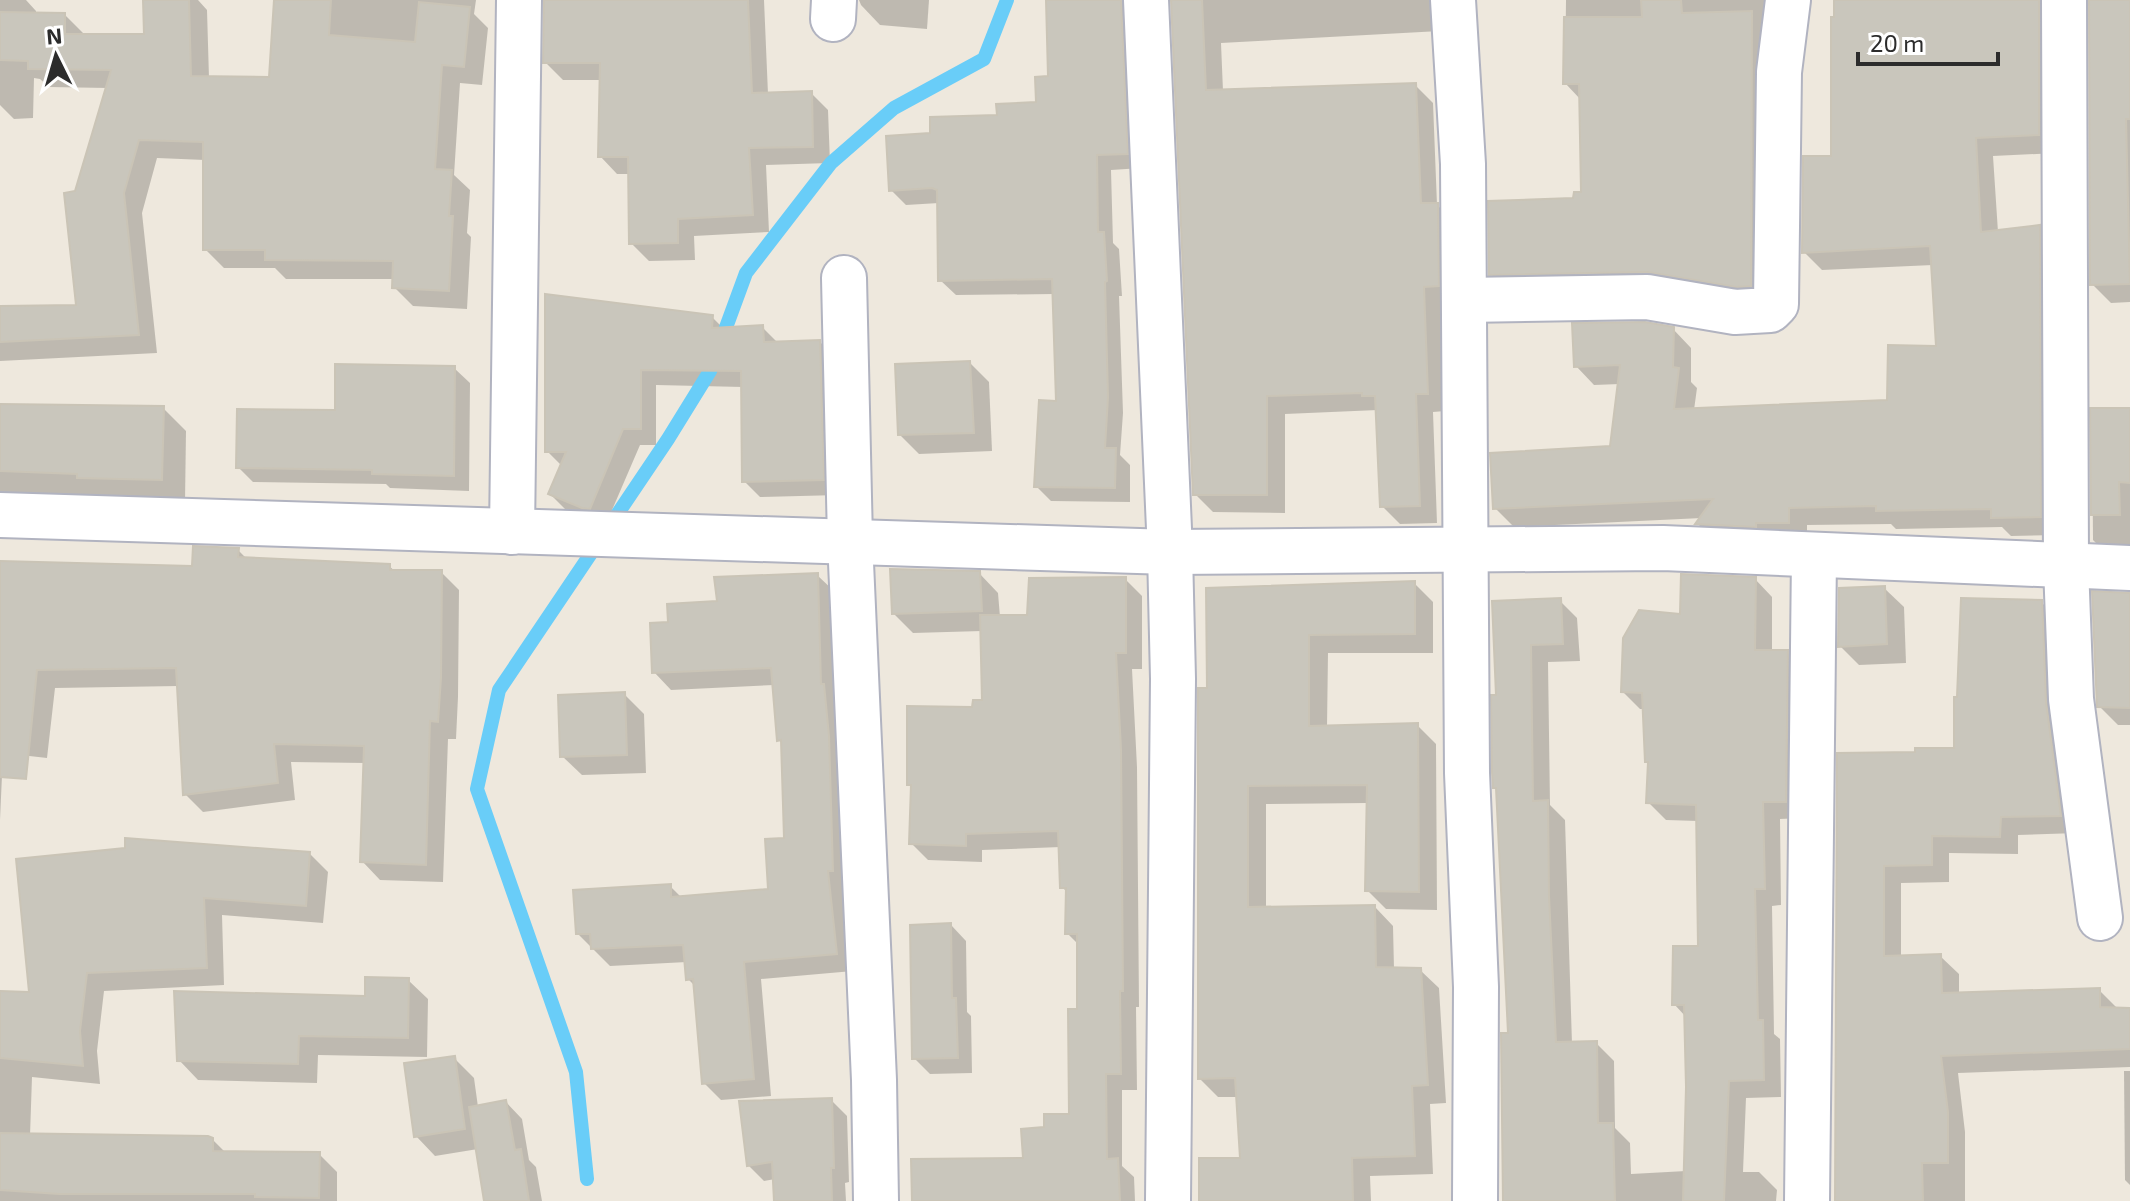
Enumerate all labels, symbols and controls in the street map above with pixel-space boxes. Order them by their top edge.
north arrow [16,16,96,96]
scale bar [1858,16,1998,66]
text: N [45,21,63,49]
text: 20 m [1870,28,1924,57]

